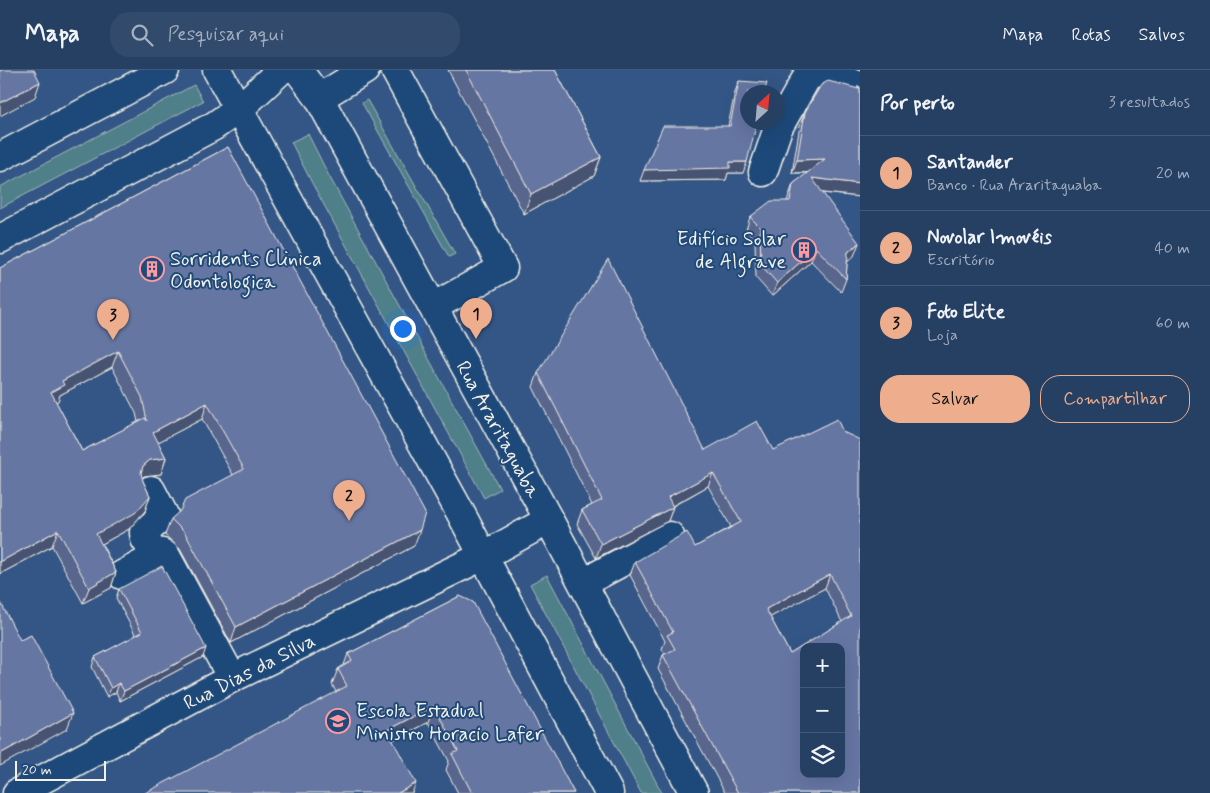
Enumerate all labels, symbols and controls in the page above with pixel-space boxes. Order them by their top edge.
search box [110,12,460,57]
text: Mapa [25,19,80,50]
icon: search [128,21,156,49]
text: Pesquisar aqui [168,22,284,47]
text: Mapa [1002,23,1043,47]
text: Rotas [1071,23,1111,47]
text: Salvos [1139,23,1185,47]
north arrow [740,85,785,130]
text: Por perto [880,89,955,117]
text: 3 resultados [1109,92,1190,113]
text: Santander [927,150,1013,175]
text: 1 [892,163,900,184]
text: 20 m [1156,163,1190,184]
text: Banco · Rua Araritaguaba [927,175,1102,196]
text: Novolar Imovéis [927,225,1052,250]
place label: Edifício Solar de Algrave [677,226,787,278]
building icon: Edifício Solar de Algrave [791,237,817,263]
text: 2 [892,238,900,259]
text: 40 m [1154,238,1190,259]
place label: Sorridents Clinica Odontologica [170,246,322,298]
text: Escritório [927,250,995,271]
building icon: Sorridents Clinica Odontologica [139,256,165,282]
pin: 1 [460,298,492,339]
pin: 3 [97,299,129,340]
text: Foto Elite [927,300,1005,325]
text: 3 [892,313,900,334]
text: 60 m [1156,313,1190,334]
your location [390,316,416,342]
text: Loja [927,325,958,346]
street label: Rua Araritaguaba [449,356,547,504]
button: Salvar [880,375,1030,423]
button: Compartilhar [1040,375,1190,423]
pin: 2 [333,480,365,521]
street label: Rua Dias da Silva [179,628,320,717]
map controls [800,643,845,778]
button: + [800,643,845,688]
button: − [800,688,845,733]
place label: Escola Estadual Ministro Horacio Lafer [356,698,545,748]
school or university icon: Escola Estadual Ministro Horacio Lafer [325,708,351,734]
button: layers [800,733,845,778]
scale bar [15,758,106,781]
text: 20 m [22,761,52,779]

